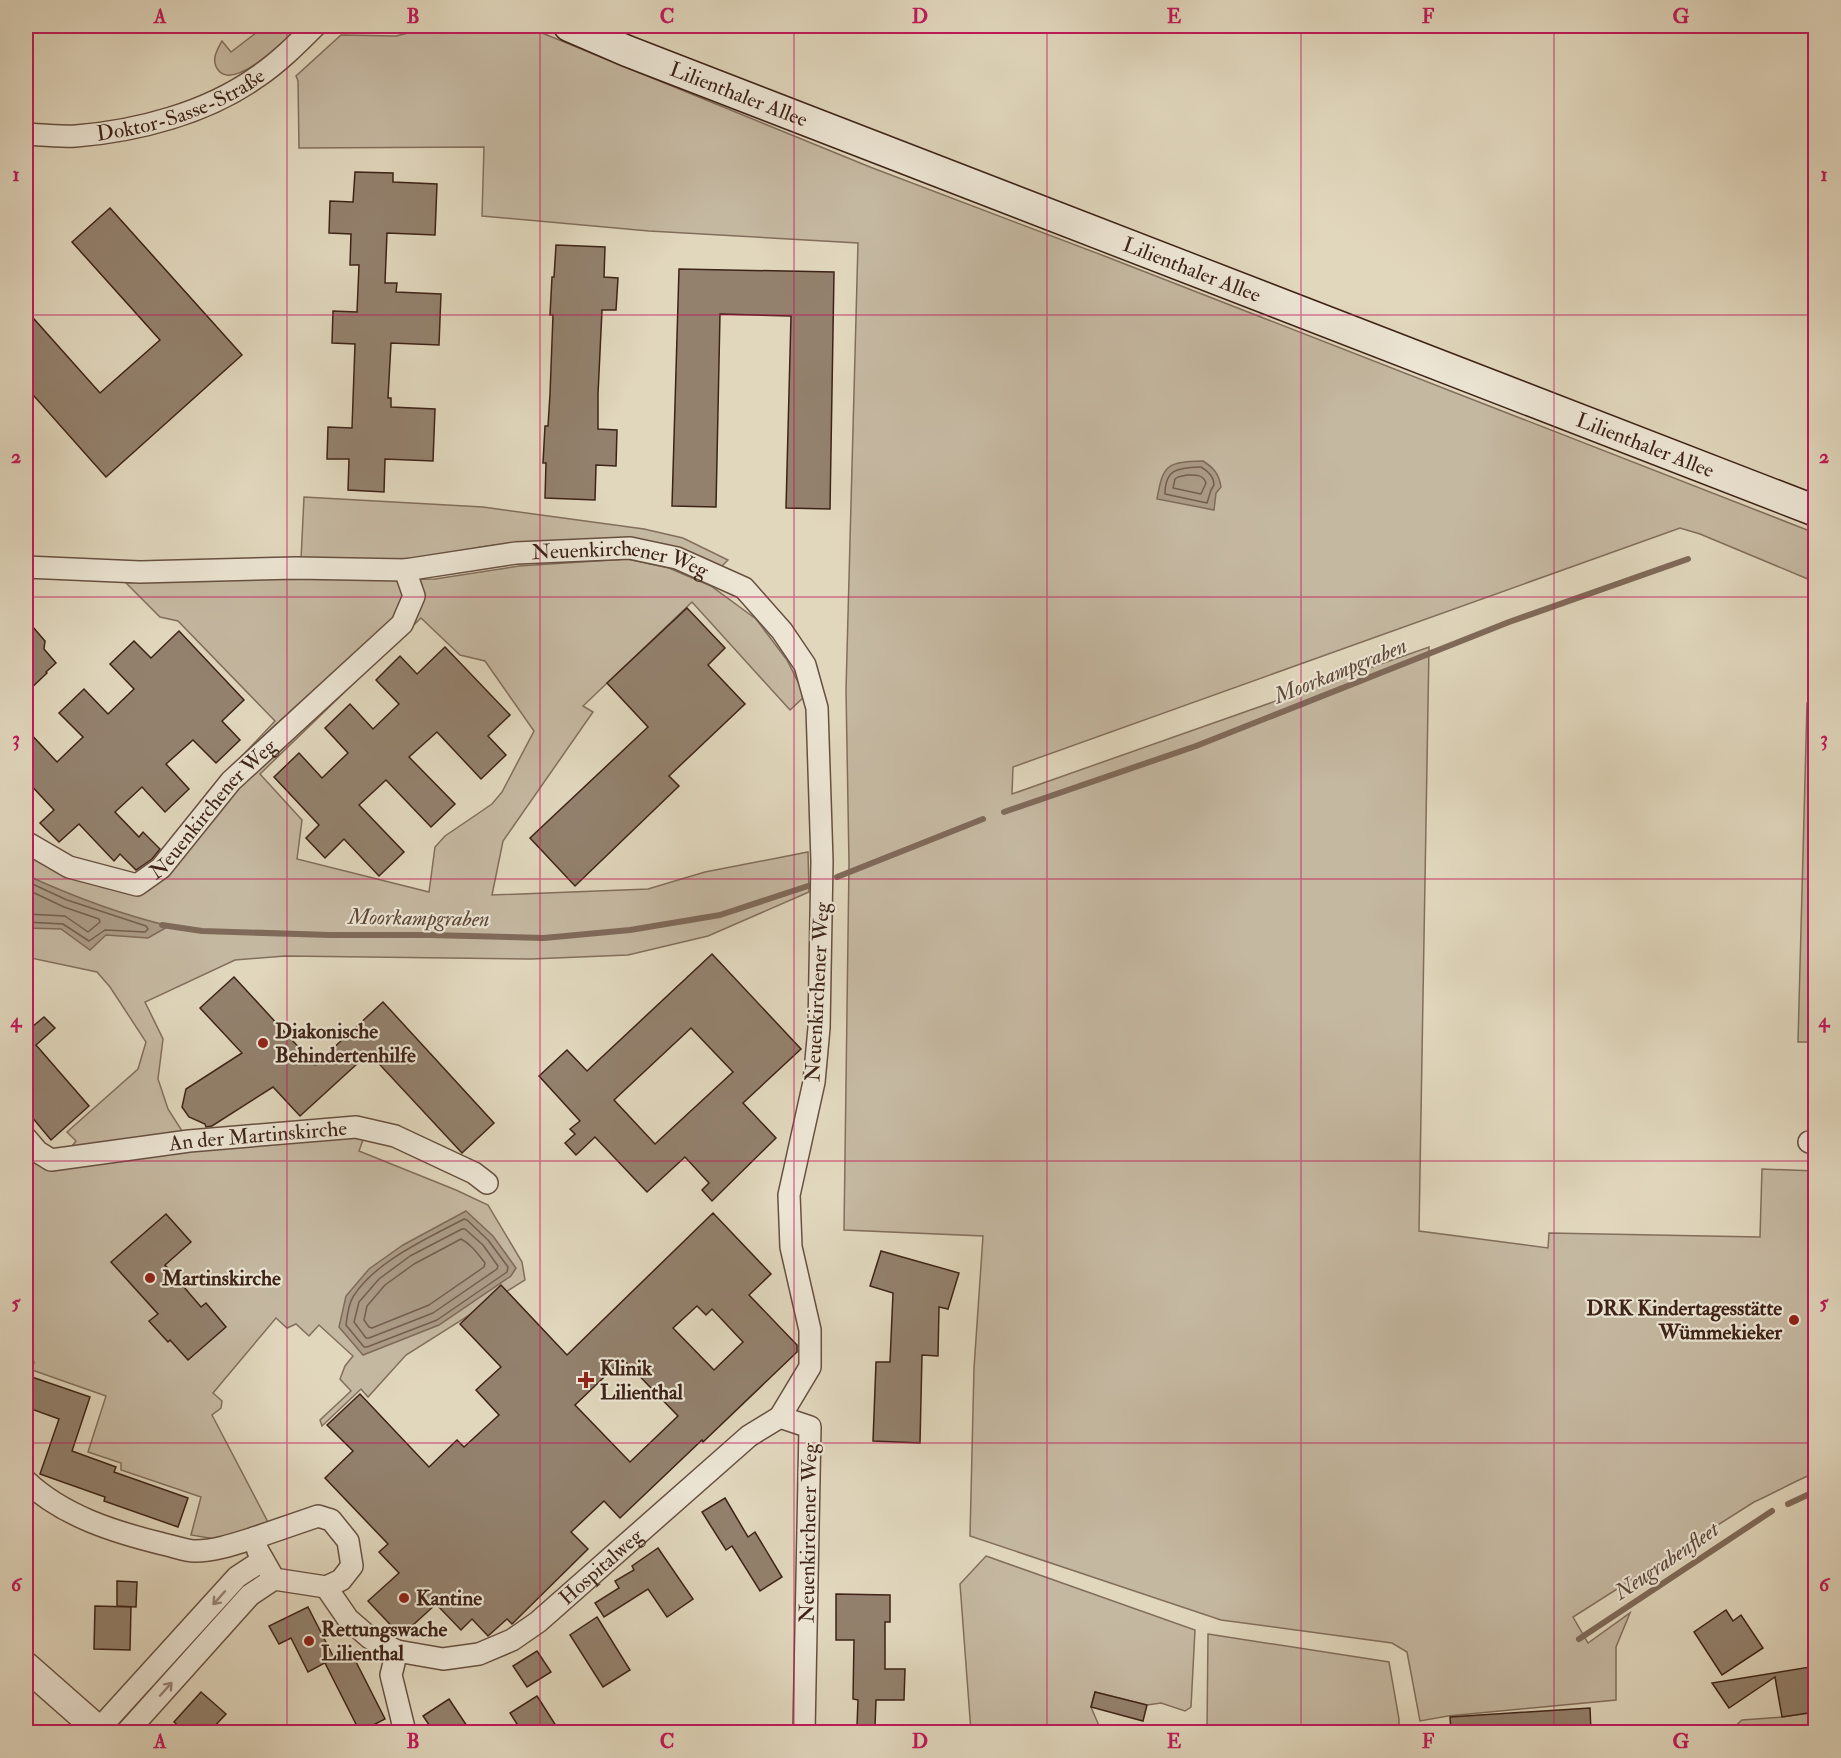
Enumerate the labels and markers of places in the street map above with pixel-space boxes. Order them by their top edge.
place label: Diakonische Behindertenhilfe [275,1018,416,1069]
marker: Diakonische Behindertenhilfe [256,1036,270,1050]
place label: Martinskirche [161,1265,281,1292]
marker: Martinskirche [143,1271,157,1285]
place label: DRK Kindertagesstätte Wümmekieker [1586,1295,1783,1346]
marker: DRK Kindertagesstätte Wümmekieker [1787,1313,1801,1327]
place label: Klinik Lilienthal [600,1355,684,1406]
marker: Klinik Lilienthal [577,1371,595,1389]
place label: Kantine [416,1585,482,1612]
marker: Kantine [397,1591,411,1605]
place label: Rettungswache Lilienthal [321,1616,447,1667]
marker: Rettungswache Lilienthal [302,1634,316,1648]

